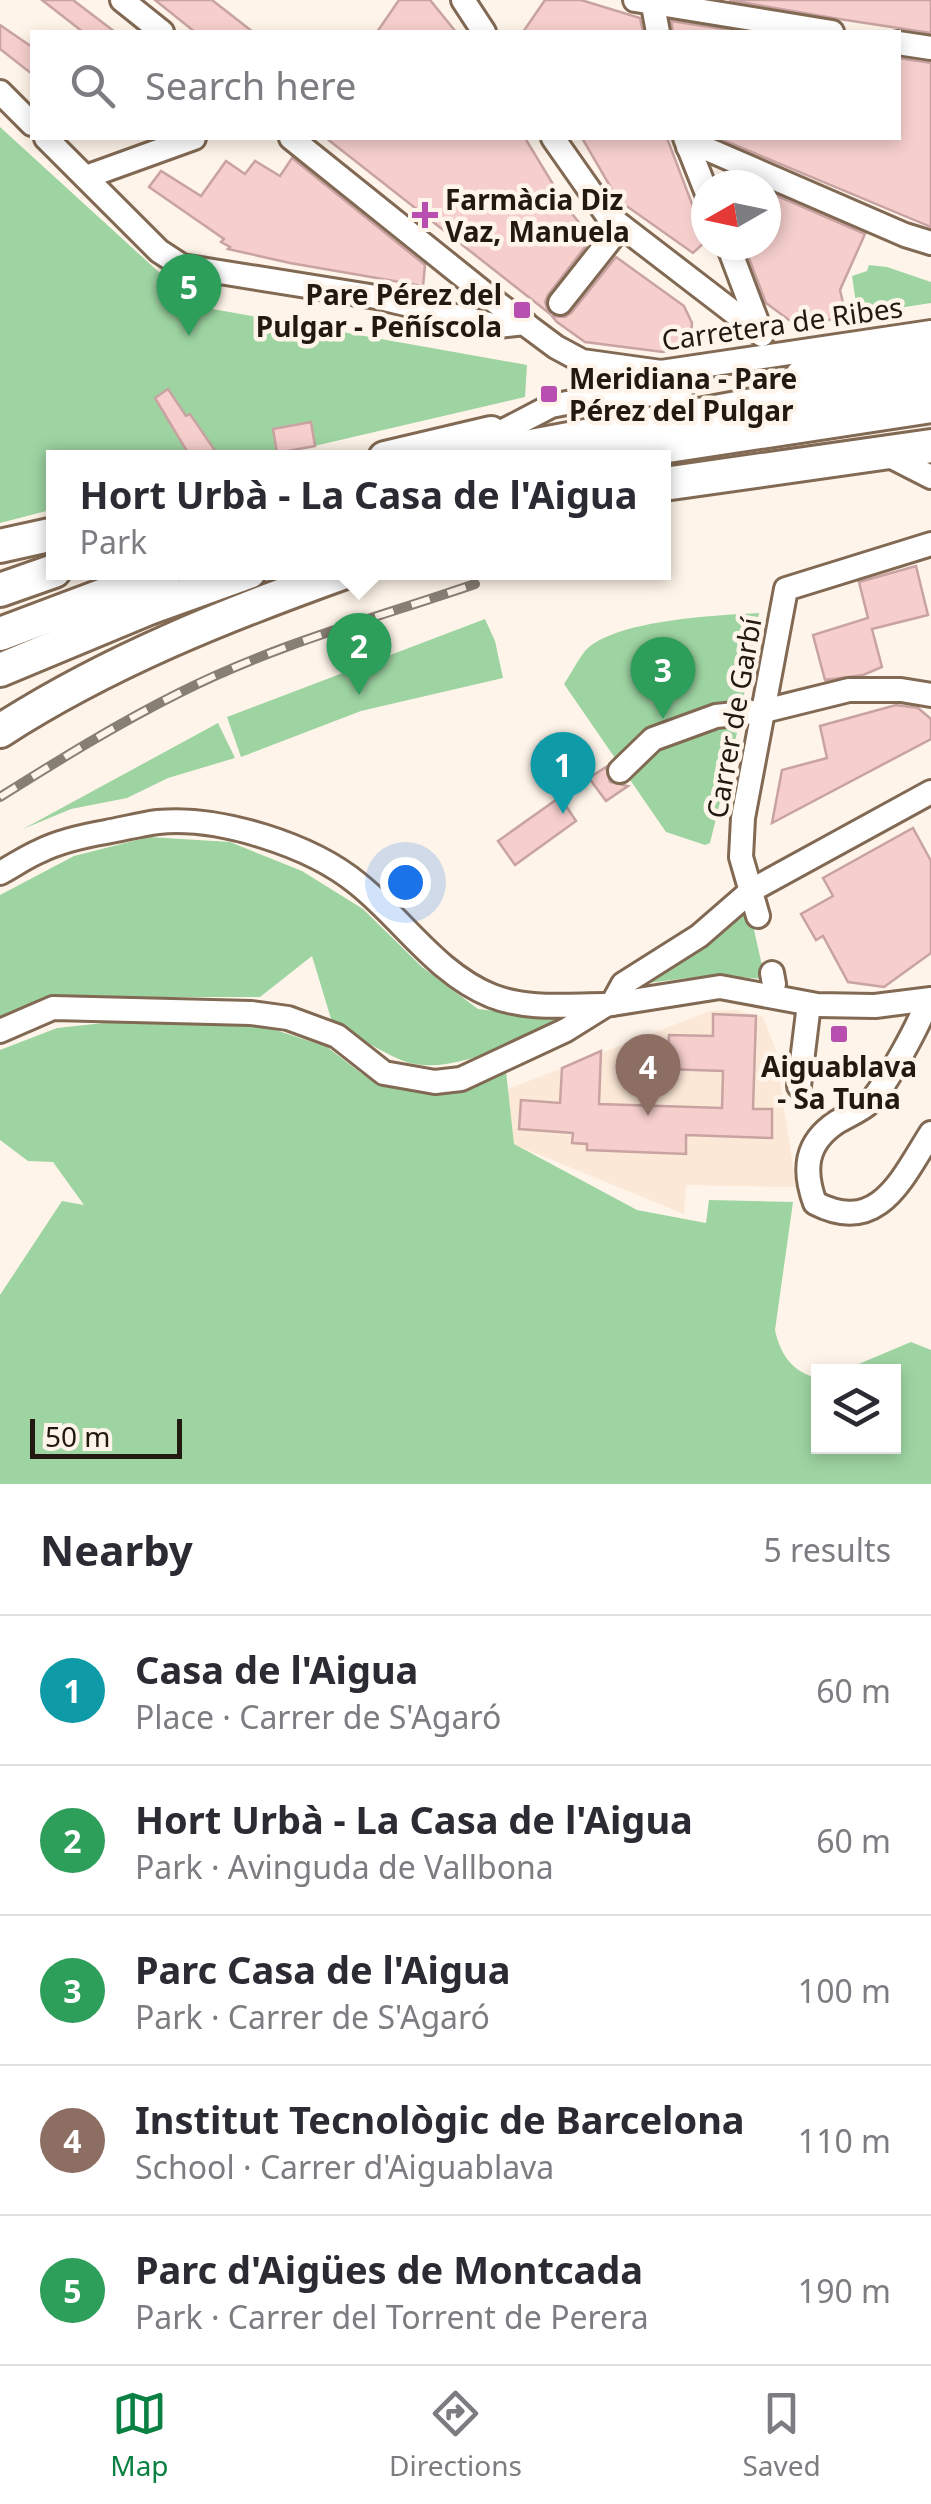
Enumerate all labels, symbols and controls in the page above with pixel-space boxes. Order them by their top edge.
search box [30,30,901,140]
icon: search [65,58,120,113]
text: Search here [145,59,356,111]
north arrow [691,170,781,260]
place label: Farmàcia Diz Vaz, Manuela [445,180,630,250]
marker: Farmàcia Diz Vaz, Manuela [414,204,436,226]
pin: 5 [156,254,222,336]
place label: Pare Pérez del Pulgar - Peñíscola [256,275,502,345]
street label: Carretera de Ribes [659,287,905,359]
marker: Pare Pérez del Pulgar - Peñíscola [511,299,533,321]
place label: Meridiana - Pare Pérez del Pulgar [569,359,797,429]
marker: Meridiana - Pare Pérez del Pulgar [538,383,560,405]
popup [46,450,671,580]
text: Hort Urbà - La Casa de l'Aigua [80,468,637,520]
text: Park [80,520,147,563]
pin: 2 [326,612,392,695]
street label: Carrer de Garbí [697,614,769,821]
pin: 3 [630,636,696,719]
pin: 1 [530,732,596,814]
your location [380,857,431,908]
marker: Aiguablava - Sa Tuna [828,1023,850,1045]
pin: 4 [616,1034,680,1116]
place label: Aiguablava - Sa Tuna [761,1047,917,1117]
map controls [811,1364,901,1454]
button: layers [811,1364,901,1454]
scale bar [30,1414,182,1458]
text: 50 m [45,1417,111,1455]
text: Nearby [40,1521,193,1578]
text: 5 results [764,1528,891,1571]
text: Casa de l'Aigua [135,1643,418,1695]
text: 1 [63,1669,82,1712]
text: 60 m [816,1669,891,1712]
text: Place · Carrer de S'Agaró [135,1695,501,1738]
text: Hort Urbà - La Casa de l'Aigua [135,1793,693,1845]
text: 2 [63,1819,82,1862]
text: 60 m [816,1819,891,1862]
text: Park · Avinguda de Vallbona [135,1845,554,1888]
text: Parc Casa de l'Aigua [135,1943,510,1995]
text: 3 [63,1969,82,2012]
text: 100 m [798,1969,891,2012]
text: Park · Carrer de S'Agaró [135,1995,490,2038]
text: Institut Tecnològic de Barcelona [135,2093,745,2145]
text: 4 [63,2119,82,2162]
text: 110 m [798,2119,891,2162]
text: School · Carrer d'Aiguablava [135,2145,554,2188]
text: Parc d'Aigües de Montcada [135,2243,643,2295]
text: 5 [63,2269,82,2312]
text: 190 m [798,2269,891,2312]
text: Park · Carrer del Torrent de Perera [135,2295,649,2338]
tab: Map [110,2386,169,2484]
tab: Directions [389,2386,522,2484]
tab: Saved [742,2386,821,2484]

